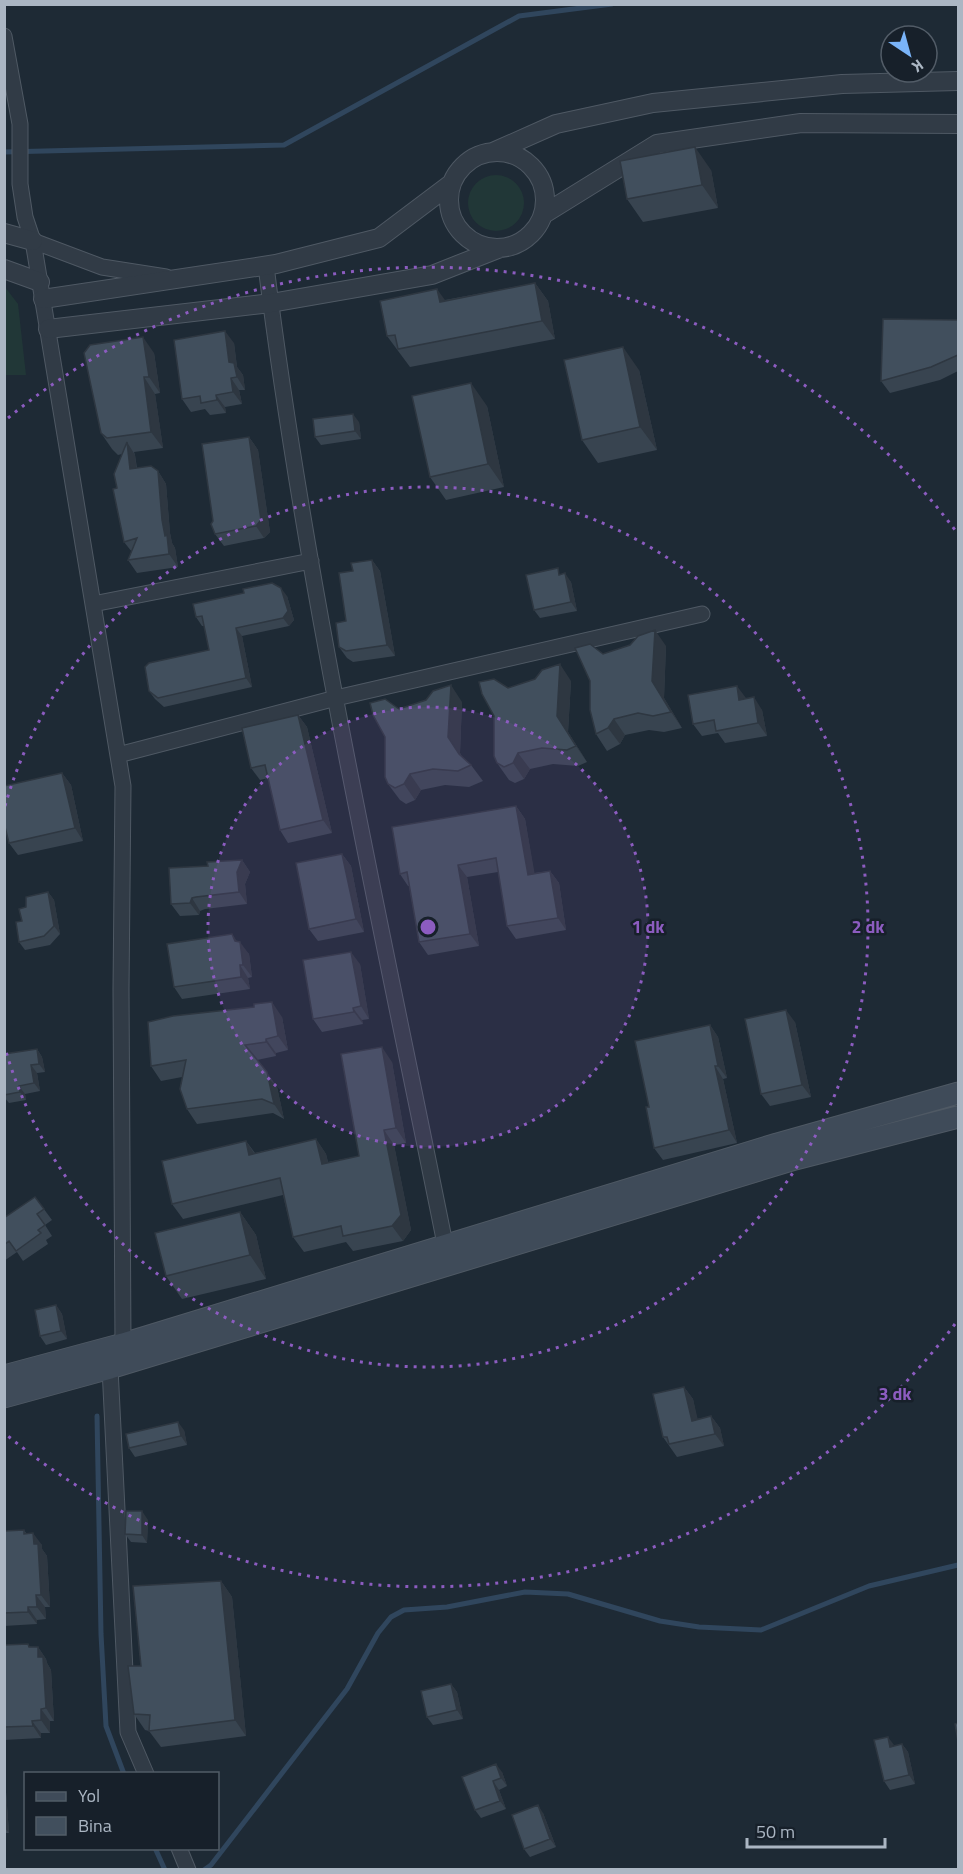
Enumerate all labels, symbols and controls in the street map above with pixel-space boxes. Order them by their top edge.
north arrow [879,24,939,84]
text: K [907,54,929,79]
text: 1 dk [631,913,665,940]
text: 2 dk [851,913,885,940]
centre of rings [418,917,438,937]
text: 3 dk [878,1380,912,1407]
legend [24,1772,219,1850]
text: Yol [78,1782,100,1809]
scale bar [747,1811,885,1849]
text: Bina [78,1812,112,1839]
text: 50 m [756,1818,795,1845]

